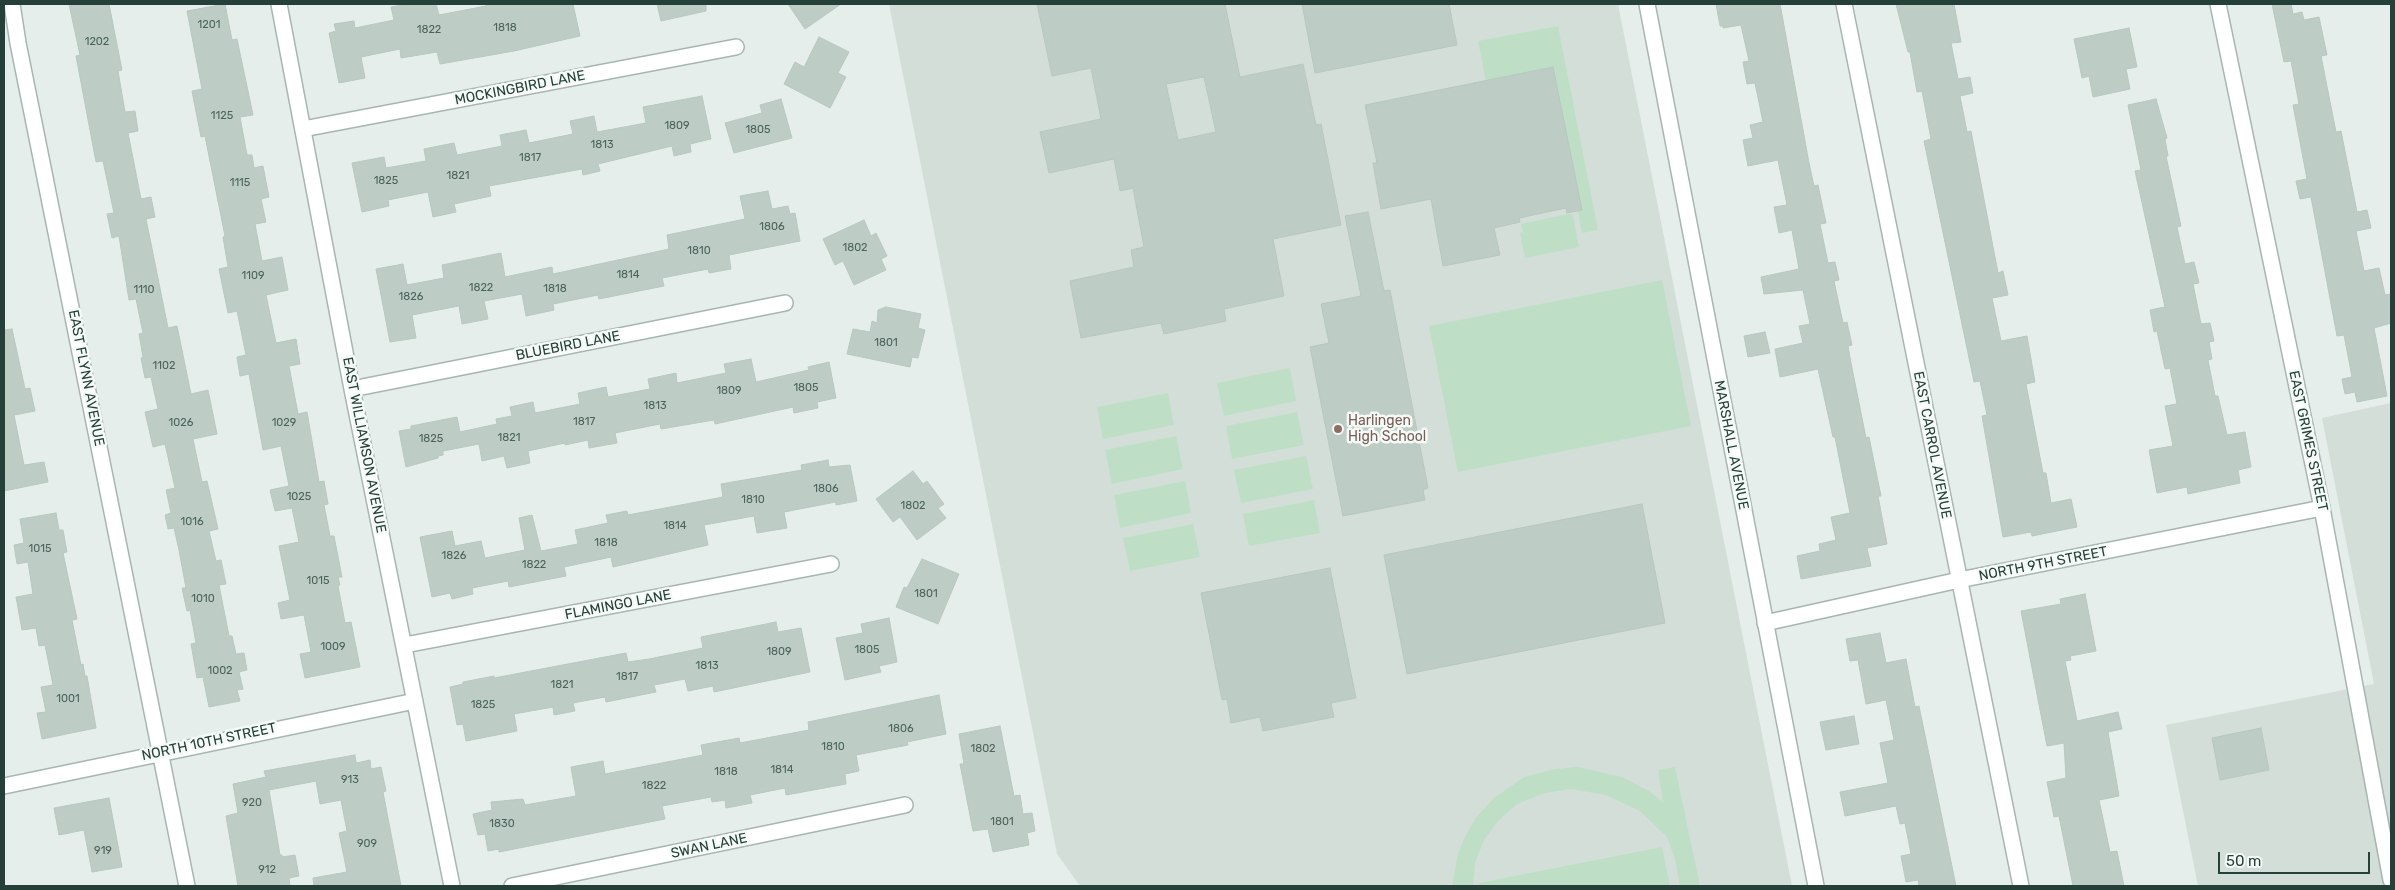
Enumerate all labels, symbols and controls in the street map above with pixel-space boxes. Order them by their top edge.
house number: 1201 [198,18,220,32]
house number: 1818 [493,21,517,35]
house number: 1822 [417,23,441,37]
house number: 1202 [85,35,109,49]
street label: MOCKINGBIRD LANE [453,67,587,109]
house number: 1125 [211,109,233,123]
house number: 1809 [664,119,690,133]
house number: 1805 [745,123,771,137]
house number: 1813 [590,138,614,152]
house number: 1817 [519,151,541,165]
house number: 1821 [447,169,469,183]
house number: 1825 [374,174,398,188]
house number: 1115 [230,176,250,190]
house number: 1806 [759,220,785,234]
house number: 1802 [842,241,868,255]
house number: 1810 [687,244,711,258]
house number: 1814 [616,268,640,282]
house number: 1109 [242,269,264,283]
house number: 1822 [469,281,493,295]
house number: 1818 [543,282,567,296]
house number: 1110 [133,283,155,297]
house number: 1826 [399,290,423,304]
street label: EAST FLYNN AVENUE [65,308,107,448]
street label: BLUEBIRD LANE [514,328,622,364]
house number: 1801 [874,336,898,350]
street label: EAST WILLIAMSON AVENUE [339,356,389,534]
house number: 1102 [153,359,175,373]
street label: EAST GRIMES STREET [2285,369,2331,513]
street label: EAST CARROL AVENUE [1909,370,1955,520]
street label: MARSHALL AVENUE [1710,379,1752,511]
house number: 1805 [793,381,819,395]
house number: 1809 [716,384,742,398]
house number: 1813 [643,399,667,413]
place label: Harlingen High School [1348,413,1426,446]
house number: 1817 [573,415,595,429]
house number: 1026 [169,416,193,430]
house number: 1029 [272,416,296,430]
marker: Harlingen High School [1332,423,1344,435]
house number: 1821 [498,431,520,445]
house number: 1825 [419,432,443,446]
house number: 1806 [813,482,839,496]
house number: 1025 [287,490,311,504]
house number: 1810 [741,493,765,507]
house number: 1802 [900,499,926,513]
house number: 1016 [180,515,204,529]
house number: 1814 [663,519,687,533]
house number: 1818 [594,536,618,550]
house number: 1015 [29,542,51,556]
street label: NORTH 9TH STREET [1977,543,2109,585]
house number: 1826 [442,549,466,563]
house number: 1822 [522,558,546,572]
house number: 1015 [307,574,329,588]
street label: FLAMINGO LANE [563,586,673,624]
house number: 1801 [914,587,938,601]
house number: 1010 [191,592,215,606]
house number: 1009 [320,640,346,654]
house number: 1805 [854,643,880,657]
house number: 1809 [766,645,792,659]
house number: 1813 [695,659,719,673]
house number: 1002 [207,664,233,678]
house number: 1817 [616,670,638,684]
house number: 1821 [551,678,573,692]
house number: 1001 [56,692,80,706]
house number: 1825 [471,698,495,712]
street label: NORTH 10TH STREET [140,720,278,764]
house number: 1806 [888,722,914,736]
house number: 1810 [821,740,845,754]
house number: 1802 [970,742,996,756]
house number: 1814 [770,763,794,777]
house number: 1818 [714,765,738,779]
house number: 913 [341,773,359,787]
house number: 1822 [642,779,666,793]
house number: 920 [242,796,262,810]
house number: 1801 [990,815,1014,829]
house number: 1830 [489,817,515,831]
street label: SWAN LANE [669,830,749,862]
house number: 909 [357,837,377,851]
scale bar [2220,842,2372,874]
house number: 919 [94,844,112,858]
text: 50 m [2226,852,2261,870]
house number: 912 [258,863,276,877]

